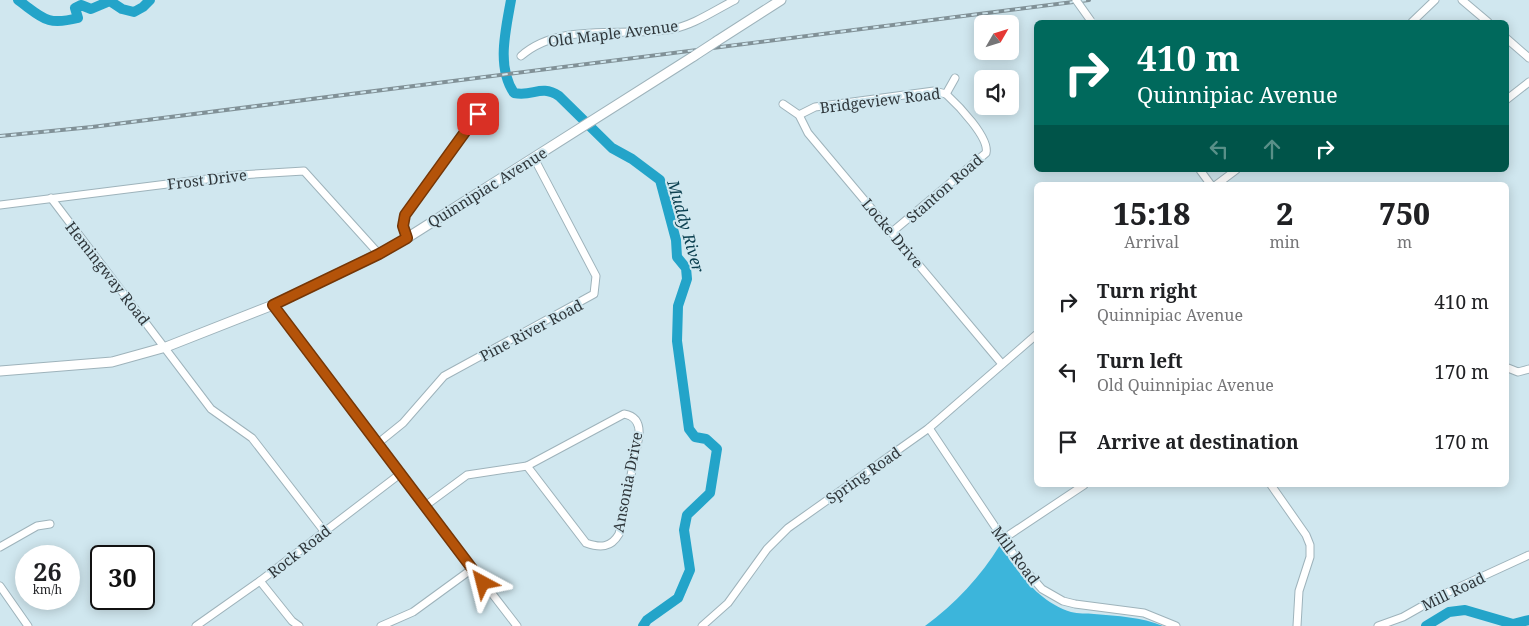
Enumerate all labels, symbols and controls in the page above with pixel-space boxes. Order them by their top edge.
street label: Old Maple Avenue [547,15,679,51]
north arrow [974,15,1019,60]
map controls [974,15,1019,115]
text: 410 m [1137,34,1240,81]
icon: right [1054,40,1119,105]
button: sound [974,70,1019,115]
text: Quinnipiac Avenue [1137,79,1338,109]
street label: Bridgeview Road [818,83,942,117]
pin [457,93,499,135]
icon: arrive [464,100,492,128]
icon: left [1205,135,1233,163]
icon: ahead [1258,135,1286,163]
icon: right [1311,135,1339,163]
street label: Quinnipiac Avenue [424,142,550,232]
street label: Stanton Road [902,149,986,227]
street label: Frost Drive [166,164,248,194]
water label: Muddy River [662,176,710,275]
text: 15:18 [1113,193,1190,234]
text: 2 [1276,193,1293,234]
text: 750 [1379,193,1430,234]
street label: Locke Drive [858,194,928,272]
street label: Hemingway Road [61,217,155,329]
text: Arrival [1124,231,1179,253]
text: min [1269,231,1300,253]
text: m [1397,231,1412,253]
text: Turn right [1097,278,1197,304]
icon: right [1054,288,1082,316]
text: 410 m [1434,289,1489,315]
street label: Pine River Road [476,294,586,366]
text: Quinnipiac Avenue [1097,304,1243,326]
text: Turn left [1097,348,1183,374]
icon: left [1054,358,1082,386]
text: 170 m [1434,359,1489,385]
text: Old Quinnipiac Avenue [1097,374,1274,396]
icon: arrive [1054,428,1082,456]
text: Arrive at destination [1097,429,1299,455]
text: 170 m [1434,429,1489,455]
street label: Ansonia Drive [607,430,647,534]
street label: Spring Road [822,442,904,508]
street label: Rock Road [263,520,335,582]
street label: Mill Road [987,522,1045,588]
speed limit sign: 30 [90,545,155,610]
text: 26 [33,554,62,588]
position arrow [456,556,508,608]
street label: Mill Road [1418,567,1488,615]
text: km/h [33,581,62,598]

